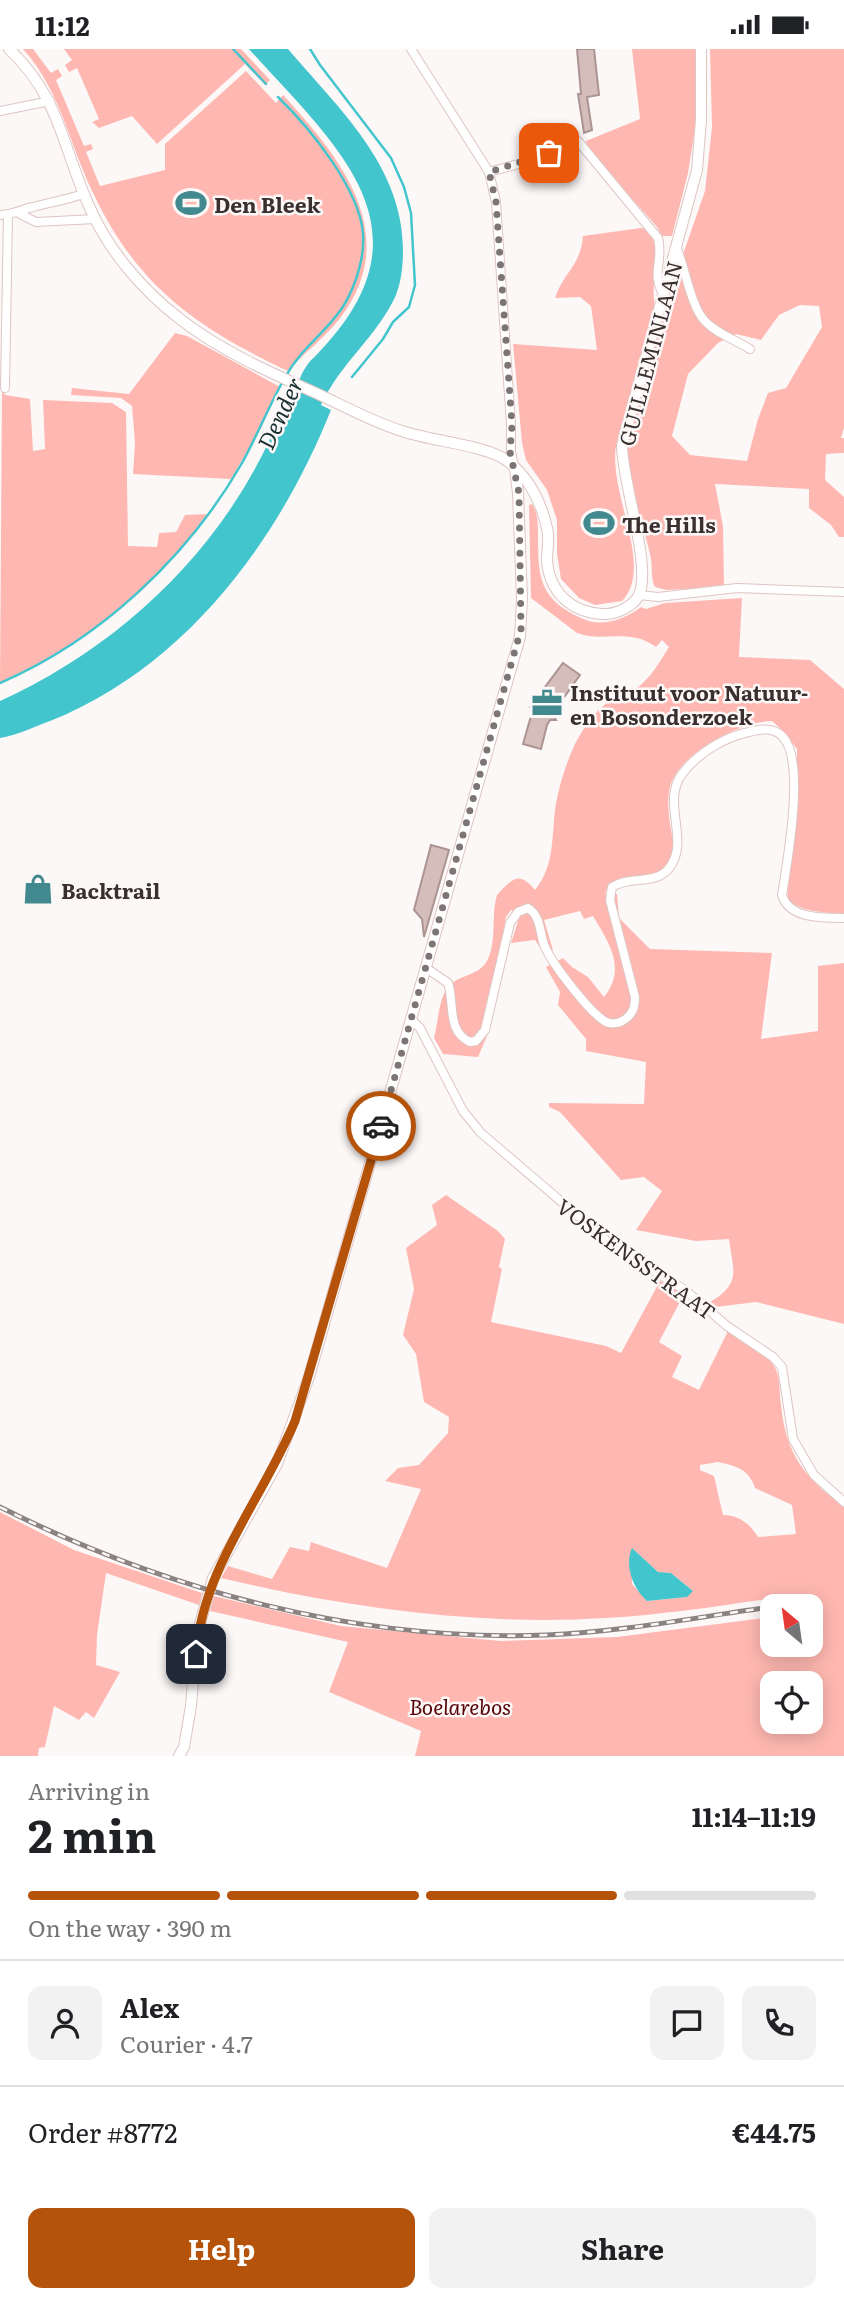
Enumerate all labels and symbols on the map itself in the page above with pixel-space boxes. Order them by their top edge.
pin [519,123,579,183]
sports icon: Den Bleek [174,186,208,220]
place label: Den Bleek [214,188,321,219]
street label: GUILLEMINLAAN [609,257,689,449]
water label: Dender [247,371,311,455]
sports icon: The Hills [582,506,616,540]
place label: The Hills [622,508,716,539]
place label: Instituut voor Natuur- en Bosonderzoek [570,676,808,731]
office icon: Instituut voor Natuur- en Bosonderzoek [530,686,564,720]
shop icon: Backtrail [21,872,55,906]
place label: Backtrail [61,874,161,905]
courier [346,1091,416,1161]
street label: VOSKENSSTRAAT [551,1190,723,1326]
north arrow [760,1594,822,1657]
pin [166,1624,226,1684]
park label: Boelarebos [409,1690,511,1721]

